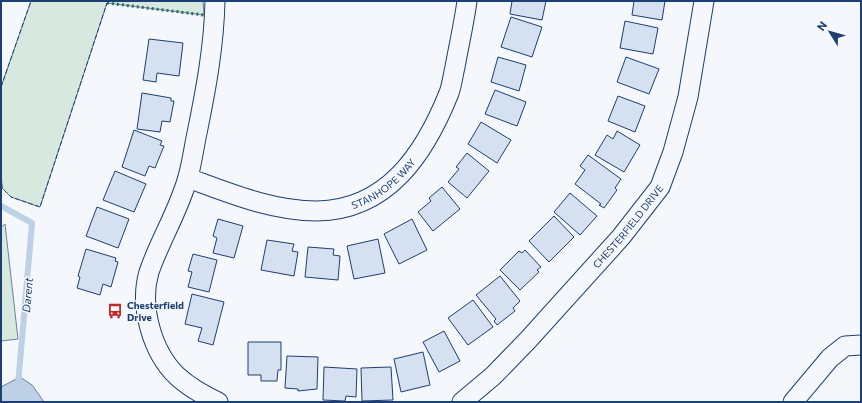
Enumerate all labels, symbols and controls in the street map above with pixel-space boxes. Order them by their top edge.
north arrow [810,12,850,52]
text: N [814,18,829,33]
street label: STANHOPE WAY [350,156,418,211]
street label: CHESTERFIELD DRIVE [590,182,666,270]
water label: Darent [19,277,35,313]
place label: Chesterfield Drive [127,299,184,323]
bus stop icon: Chesterfield Drive [106,302,124,320]

